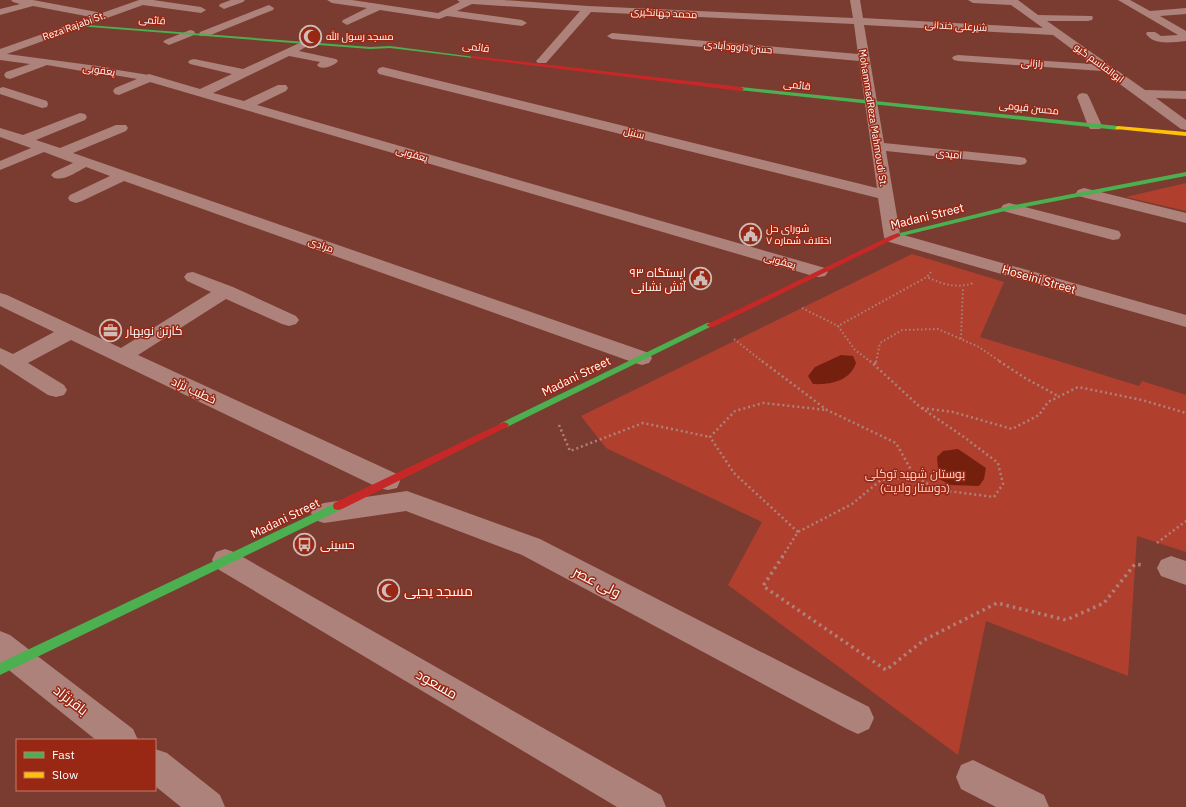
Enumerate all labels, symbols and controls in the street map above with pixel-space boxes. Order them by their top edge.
street label: محمد جهانگیری [630,5,698,21]
street label: Reza Rajabi St. [41,9,107,43]
street label: قائمی [138,13,166,27]
street label: شیرعلی خندانی [924,18,988,34]
mosque icon: مسجد رسول الله [297,23,323,49]
place label: مسجد رسول الله [326,29,394,43]
street label: حسن داوودآبادی [703,38,773,56]
street label: قائمی [462,39,490,55]
street label: ابوالقاسم گیو [1071,41,1127,86]
street label: MohammadReza Mahmoudi St. [856,48,890,188]
street label: رازانی [1020,56,1044,70]
street label: یعقوبی [82,61,116,79]
street label: قائمی [783,77,811,93]
street label: محسن قیومی [998,98,1060,118]
street label: سنبل [622,124,646,142]
street label: یعقوبی [394,143,430,165]
street label: امیدی [935,146,963,162]
street label: Madani Street [889,200,965,232]
public building icon: شورای حل اختلاف شماره ۷ [737,221,763,247]
place label: شورای حل اختلاف شماره ۷ [766,222,832,247]
street label: مرادی [307,235,335,255]
street label: یعقوبی [762,250,798,272]
street label: Hoseini Street [1000,261,1078,297]
place label: ایستگاه ۹۳ آتش نشانی [629,265,687,294]
public building icon: ایستگاه ۹۳ آتش نشانی [688,266,714,292]
office icon: کارتن نوبهار [98,317,124,343]
place label: کارتن نوبهار [125,323,183,338]
street label: Madani Street [539,353,613,399]
street label: خطیب نژاد [169,373,219,407]
park label: بوستان شهید توکلی (دوستار ولایت) [865,466,965,495]
street label: Madani Street [248,495,322,541]
bus stop icon: حسینی [291,531,317,557]
place label: حسینی [320,537,355,552]
street label: ولی عصر [569,562,624,602]
mosque icon: مسجد یحیی [375,578,401,604]
place label: مسجد یحیی [404,582,473,600]
street label: مسعود [413,665,461,703]
street label: باقرنژاد [50,681,92,719]
legend [16,739,156,791]
text: Fast [52,747,75,762]
text: Slow [52,767,78,782]

